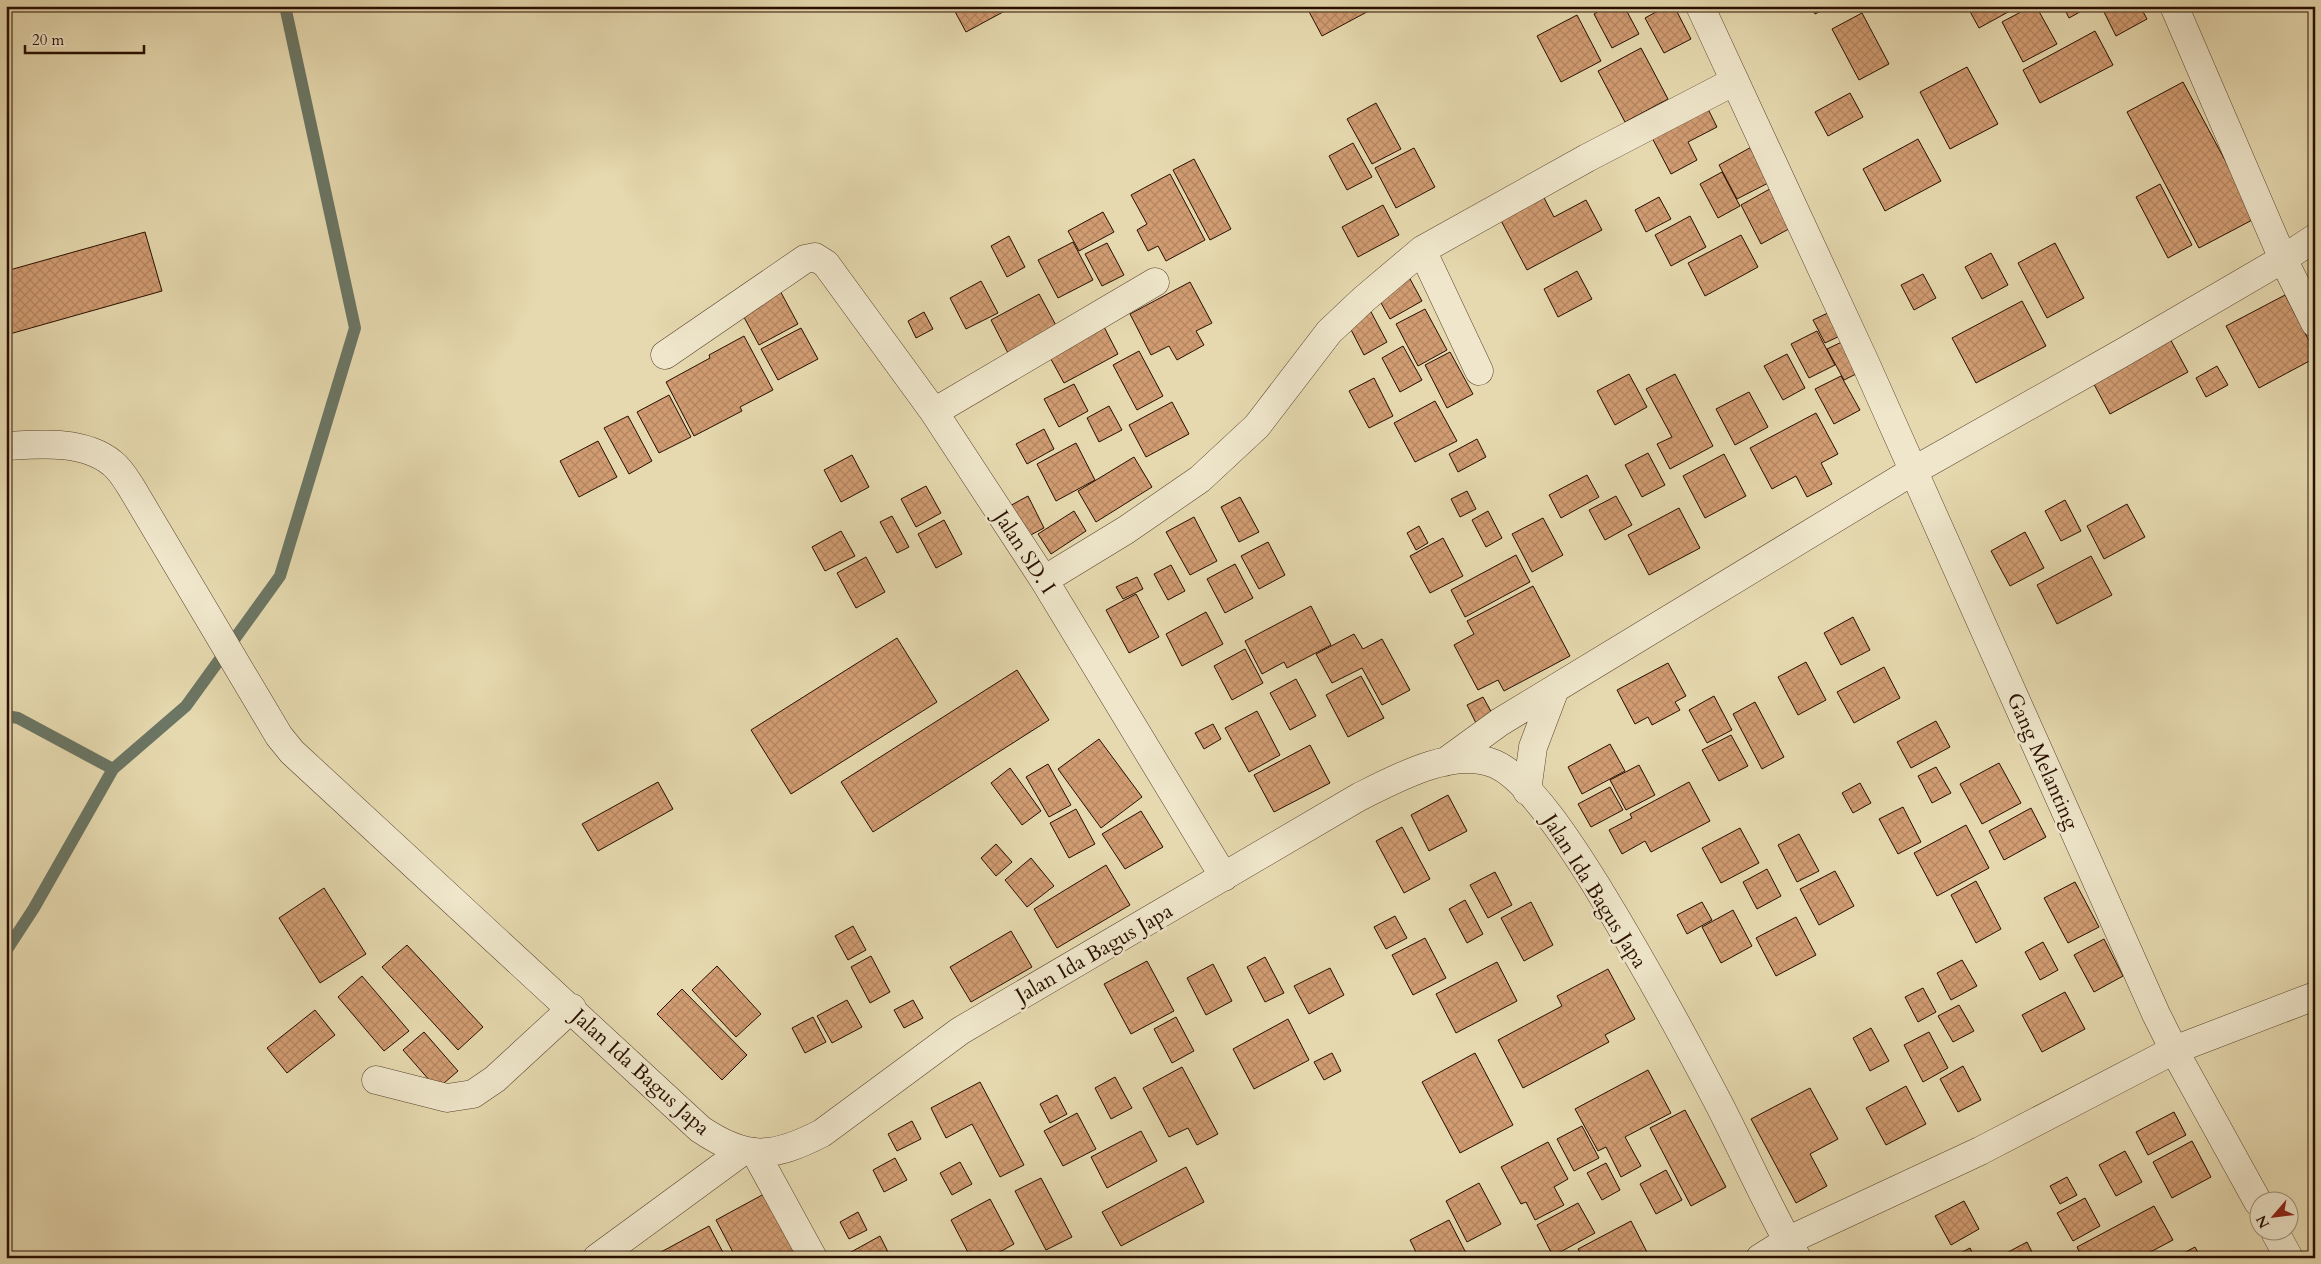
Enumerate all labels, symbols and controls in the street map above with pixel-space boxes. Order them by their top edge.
scale bar [25,22,144,54]
text: 20 m [32,30,64,50]
street label: Jalan SD. I [985,502,1062,600]
street label: Gang Melanting [1999,688,2086,834]
street label: Jalan Ida Bagus Japa [1534,806,1654,974]
street label: Jalan Ida Bagus Japa [1008,897,1178,1012]
street label: Jalan Ida Bagus Japa [563,1000,716,1142]
north arrow [2248,1192,2298,1242]
text: N [2252,1212,2274,1232]

